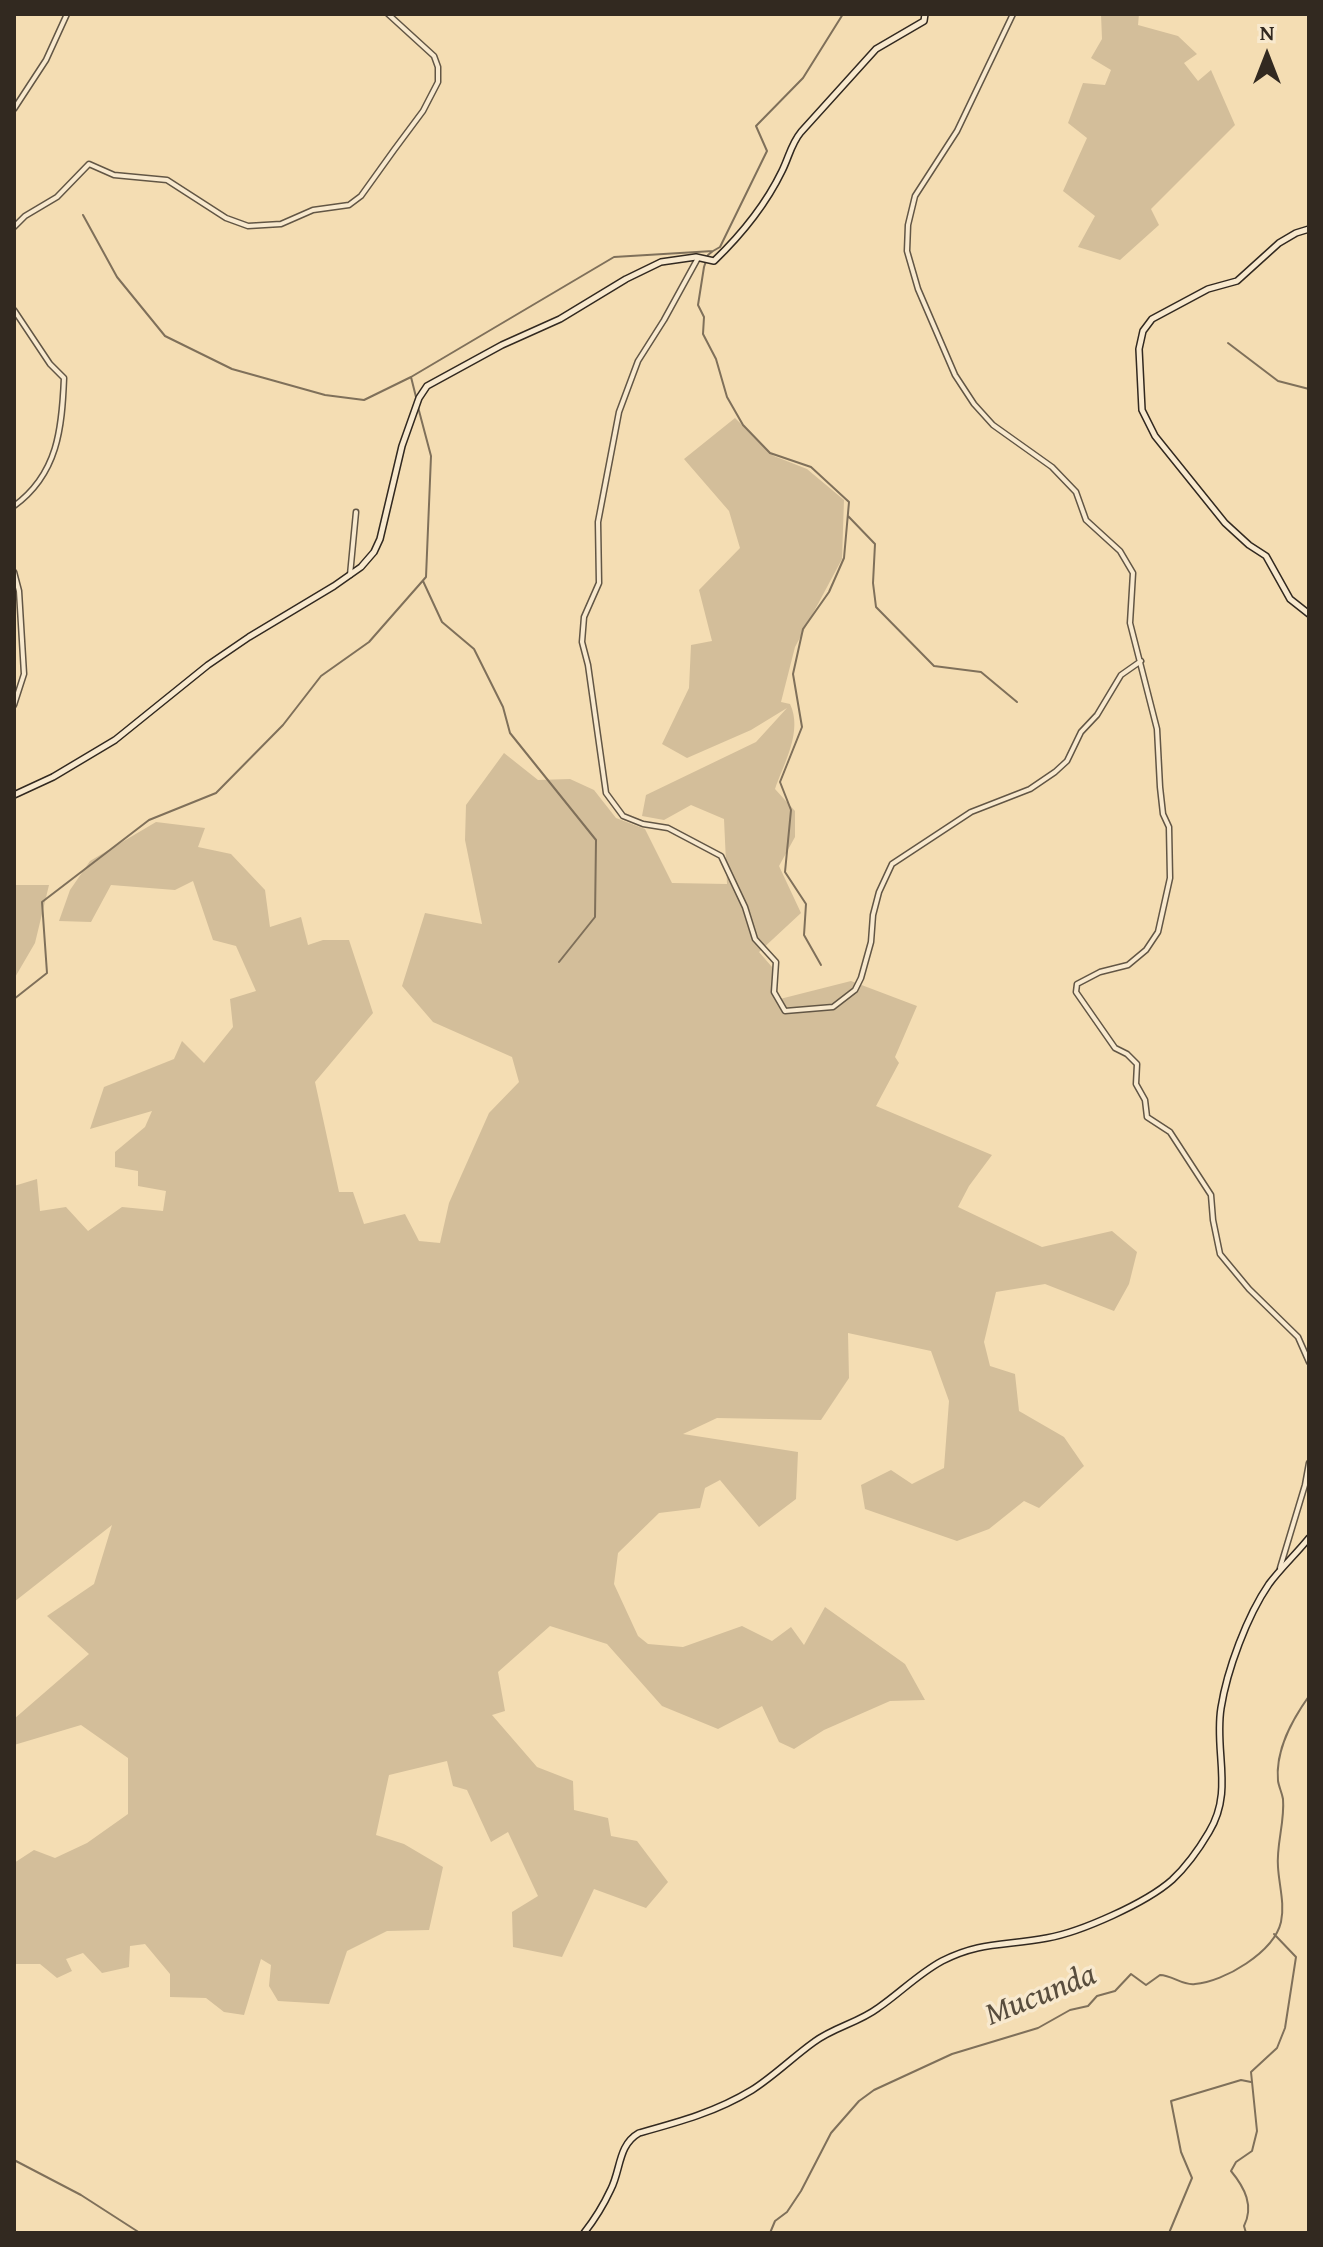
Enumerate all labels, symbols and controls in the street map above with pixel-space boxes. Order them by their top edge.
north arrow [1227,16,1307,96]
text: N [1260,16,1274,48]
water label: Mucunda [980,1956,1102,2036]

